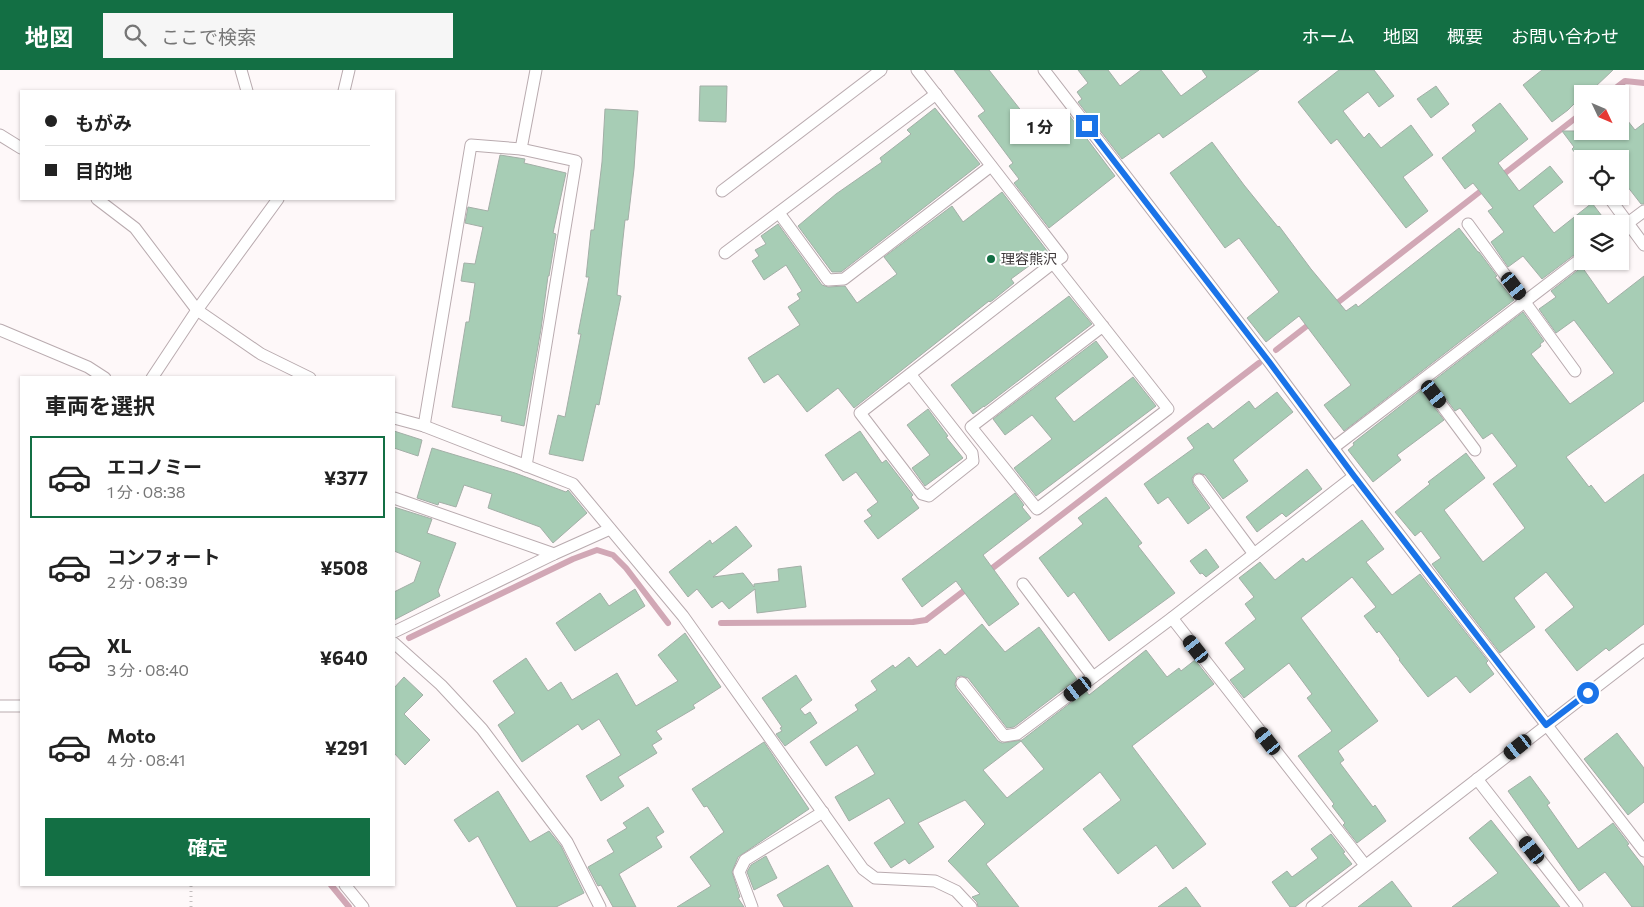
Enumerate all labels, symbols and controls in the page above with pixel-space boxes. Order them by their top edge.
search box [103,13,453,58]
icon: search [121,21,149,49]
text: 地図 [25,22,73,51]
text: ここで検索 [161,25,256,48]
text: ホーム [1302,25,1355,47]
text: 地図 [1383,25,1419,47]
text: 概要 [1447,25,1483,47]
text: お問い合わせ [1511,25,1619,47]
north arrow [1574,85,1629,140]
map controls [1574,85,1629,270]
callout: 1 分 [1010,108,1070,144]
text: もがみ [75,111,132,134]
route end [1076,115,1098,137]
text: 1 分 [1027,117,1053,136]
button: locate [1574,150,1629,205]
text: 目的地 [75,159,132,182]
button: layers [1574,215,1629,270]
place label: 理容熊沢 [1001,250,1057,267]
marker: 理容熊沢 [985,253,997,265]
car [1498,270,1529,302]
car [1418,378,1449,410]
text: 車両を選択 [45,392,155,419]
icon: car [47,455,92,500]
text: エコノミー [107,455,202,478]
text: ¥377 [324,466,368,489]
text: 1 分 · 08:38 [107,482,186,501]
icon: car [47,545,92,590]
text: コンフォート [107,545,220,568]
text: ¥508 [320,556,368,579]
text: 2 分 · 08:39 [107,572,188,591]
car [1180,633,1211,665]
text: XL [107,634,132,657]
icon: car [47,635,92,680]
text: ¥640 [320,646,368,669]
text: 3 分 · 08:40 [107,660,189,679]
car [1061,674,1094,704]
route start [1577,682,1599,704]
text: Moto [107,724,156,747]
icon: car [47,725,92,770]
car [1252,725,1283,757]
car [1501,732,1534,762]
text: ¥291 [325,736,368,759]
text: 4 分 · 08:41 [107,750,185,769]
button: 確定 [45,818,370,876]
car [1516,834,1547,866]

